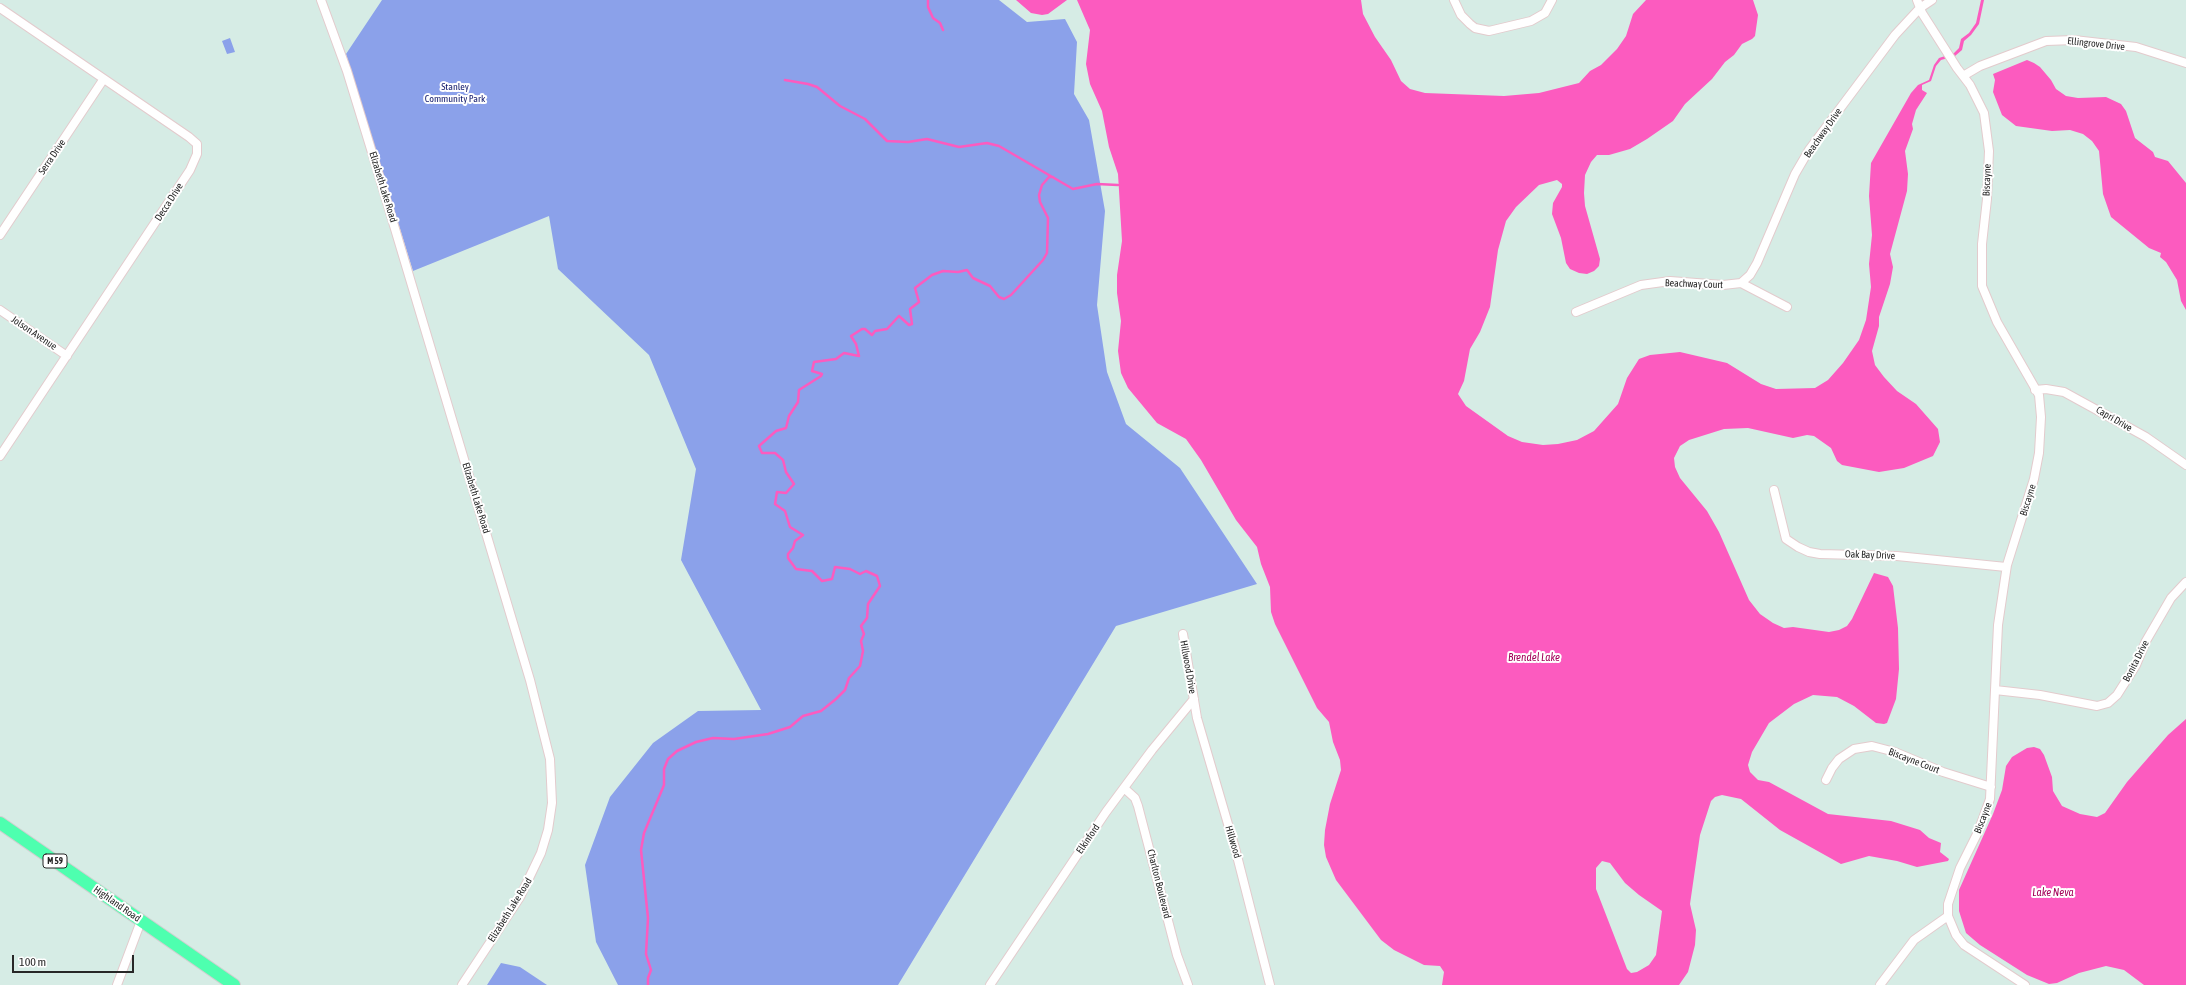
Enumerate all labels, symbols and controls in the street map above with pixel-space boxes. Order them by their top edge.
street label: Ellingrove Drive [2067,35,2125,53]
park label: Stanley Community Park [425,81,485,104]
street label: Beachway Drive [1801,106,1845,160]
street label: Serra Drive [36,137,68,177]
street label: Elizabeth Lake Road [367,150,399,224]
street label: Biscayne [1980,164,1994,196]
street label: Decca Drive [152,181,186,223]
street label: Beachway Court [1665,277,1723,291]
street label: Jolson Avenue [9,313,59,353]
street label: Capri Drive [2094,404,2134,434]
street label: Elizabeth Lake Road [460,461,492,535]
street label: Biscayne [2018,483,2038,517]
street label: Oak Bay Drive [1845,548,1895,562]
street label: Bonita Drive [2120,638,2152,684]
street label: Hillwood Drive [1177,639,1199,695]
water label: Brendel Lake [1508,651,1560,665]
street label: Biscayne Court [1887,746,1941,776]
street label: Biscayne [1972,801,1994,835]
street label: Elkinford [1074,822,1102,856]
street label: Hillwood [1223,824,1243,860]
street label: Charlton Boulevard [1145,848,1173,920]
road number: M 59 [43,854,67,868]
street label: Elizabeth Lake Road [485,876,535,944]
street label: Highland Road [91,883,143,925]
water label: Lake Neva [2032,886,2074,900]
scale bar [14,947,136,973]
text: 100 m [19,955,46,969]

